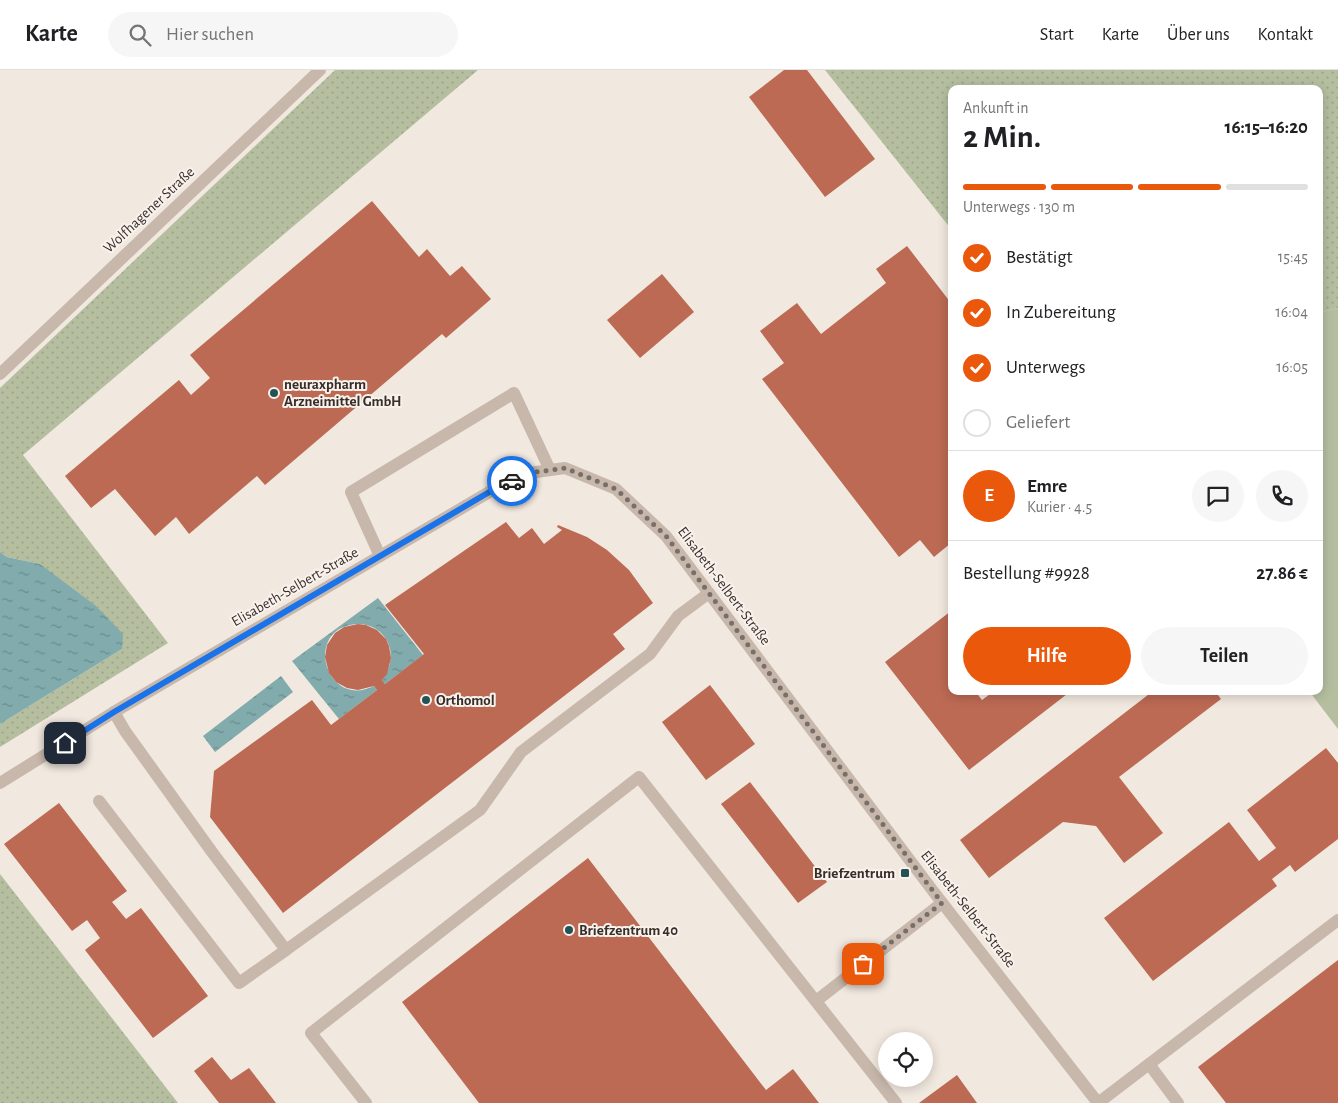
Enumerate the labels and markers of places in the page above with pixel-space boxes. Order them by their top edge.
place label: neuraxpharm Arzneimittel GmbH [284,377,401,409]
marker: neuraxpharm Arzneimittel GmbH [268,387,280,399]
place label: Orthomol [436,693,495,708]
marker: Orthomol [420,694,432,706]
pin [44,722,86,764]
place label: Briefzentrum [814,866,895,881]
marker: Briefzentrum [899,867,911,879]
place label: Briefzentrum 40 [579,923,678,938]
marker: Briefzentrum 40 [563,924,575,936]
pin [842,943,884,985]

